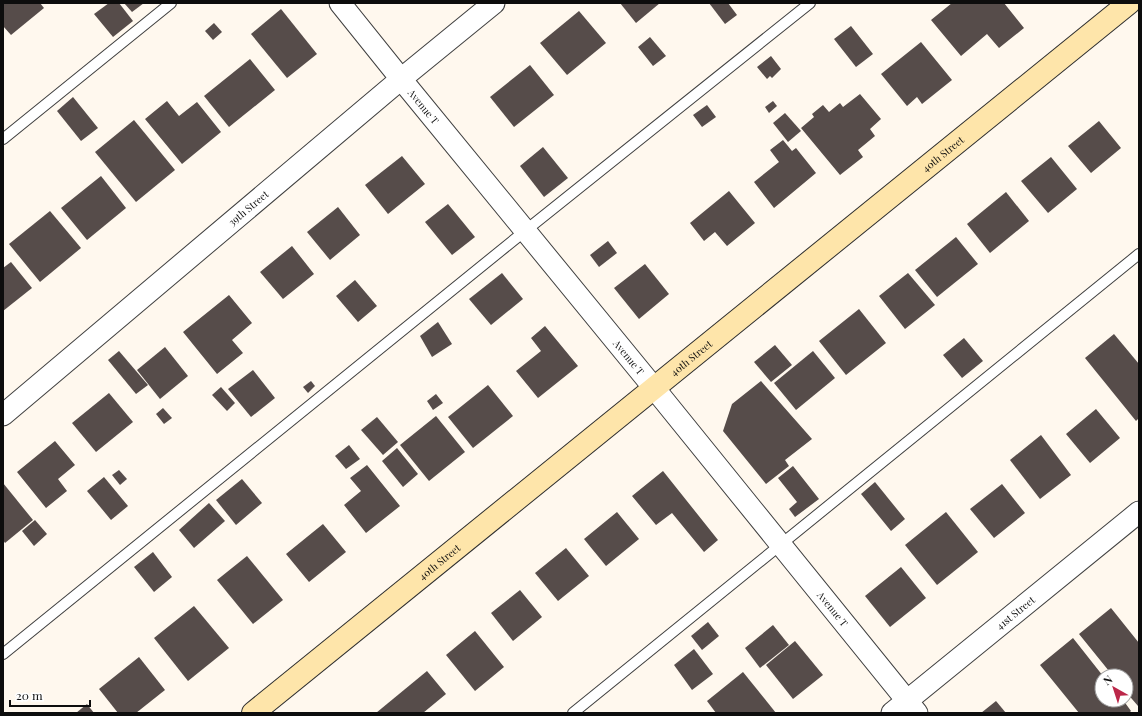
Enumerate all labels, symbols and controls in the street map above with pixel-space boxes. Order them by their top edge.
street label: Avenue T [404,85,442,127]
street label: 40th Street [919,132,967,175]
street label: 39th Street [225,187,272,229]
street label: Avenue T [610,336,647,378]
street label: 40th Street [667,336,715,379]
street label: 40th Street [416,540,464,583]
street label: Avenue T [814,588,851,629]
street label: 41st Street [993,592,1038,633]
north arrow [1094,668,1134,708]
text: N [1100,671,1115,688]
scale bar [10,682,90,708]
text: 20 m [16,687,43,703]

